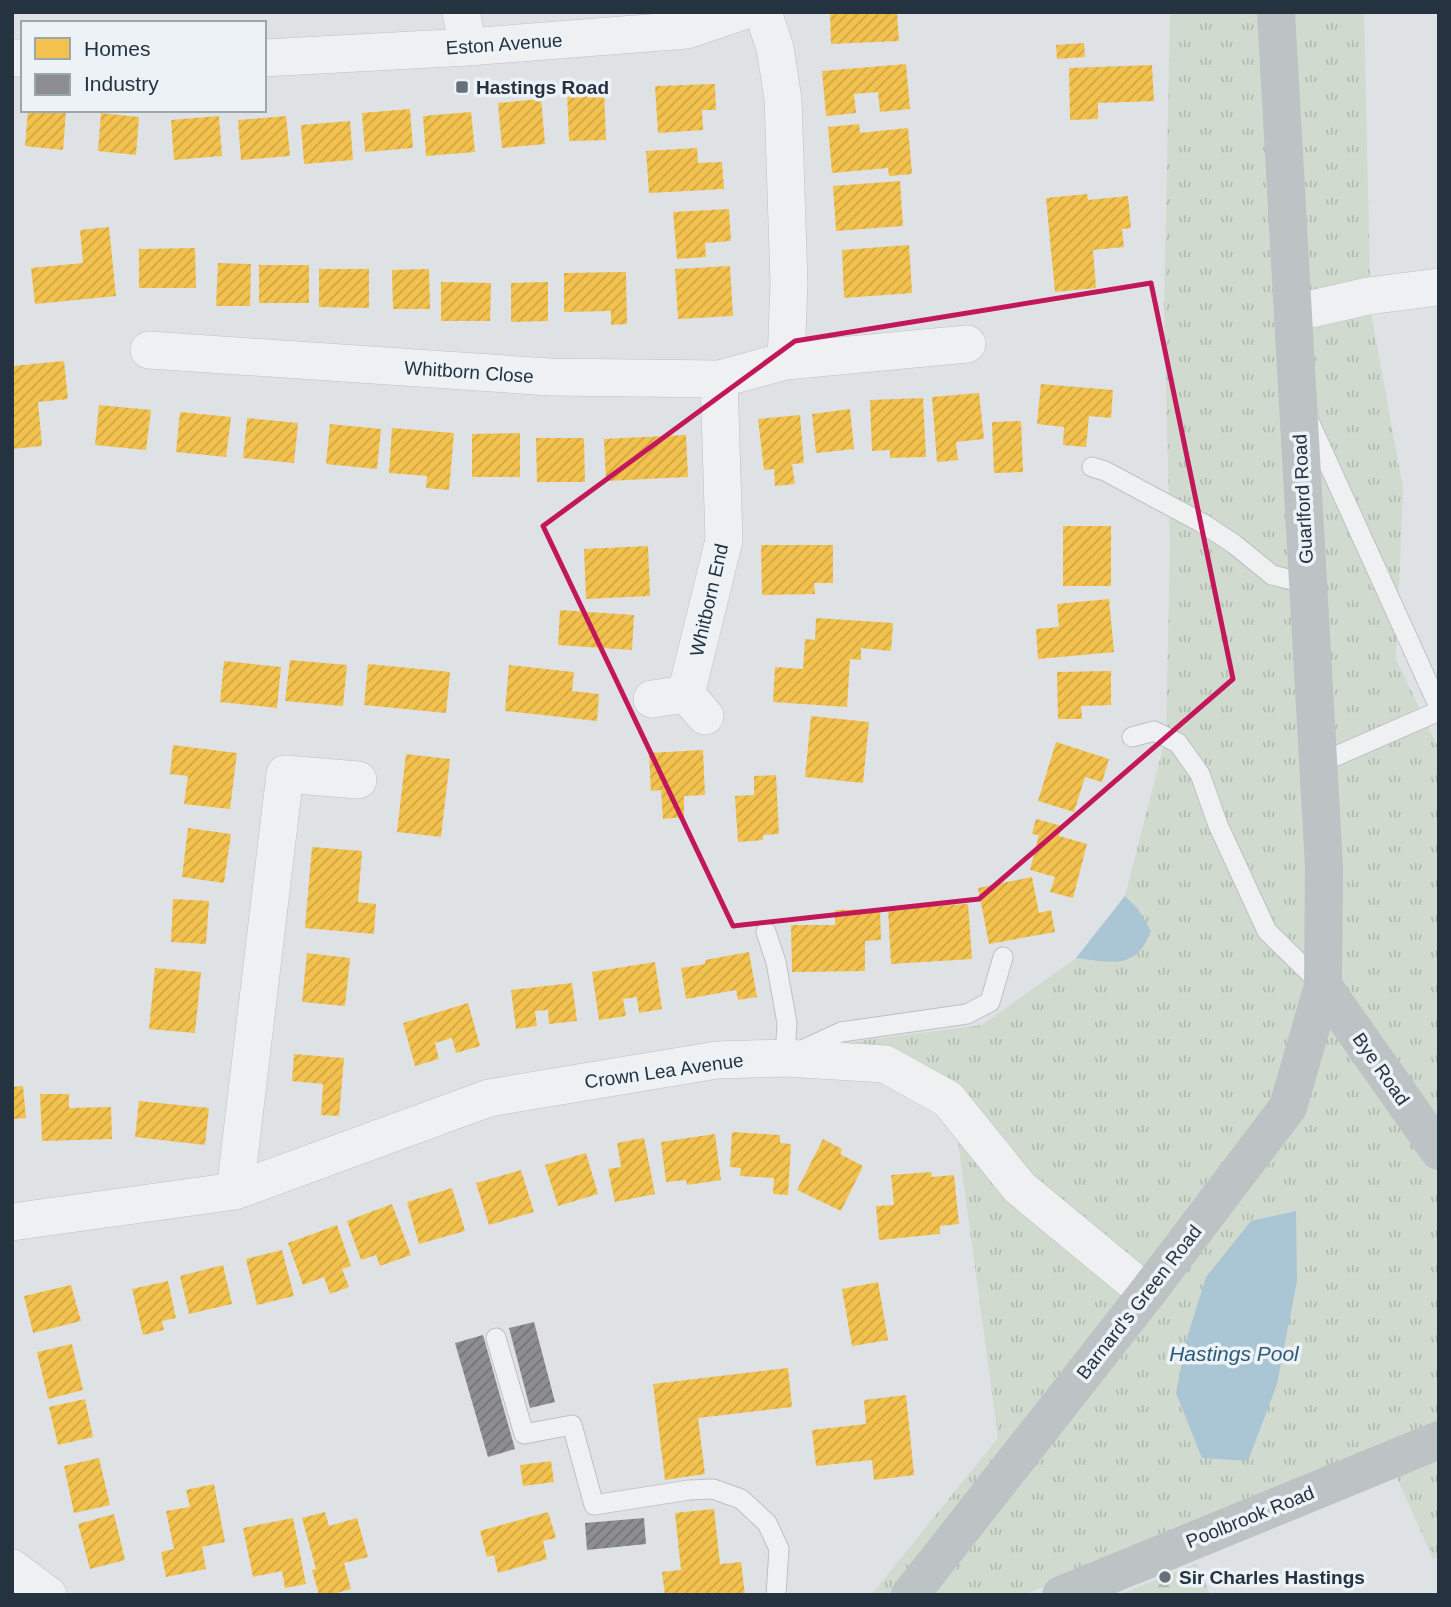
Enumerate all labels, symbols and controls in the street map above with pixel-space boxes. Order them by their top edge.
legend [21,21,266,112]
street label: Eston Avenue [445,29,563,59]
text: Homes [84,37,151,60]
text: Industry [84,72,159,95]
place label: Hastings Road [476,77,609,98]
marker: Hastings Road [454,79,470,95]
street label: Whitborn Close [403,357,535,387]
street label: Guarlford Road [1289,434,1317,564]
street label: Whitborn End [686,542,732,658]
street label: Bye Road [1348,1029,1414,1109]
street label: Crown Lea Avenue [583,1049,745,1093]
street label: Barnard's Green Road [1072,1221,1206,1383]
water label: Hastings Pool [1169,1342,1300,1365]
street label: Poolbrook Road [1183,1482,1317,1552]
place label: Sir Charles Hastings [1179,1567,1365,1588]
marker: Sir Charles Hastings [1157,1569,1173,1585]

